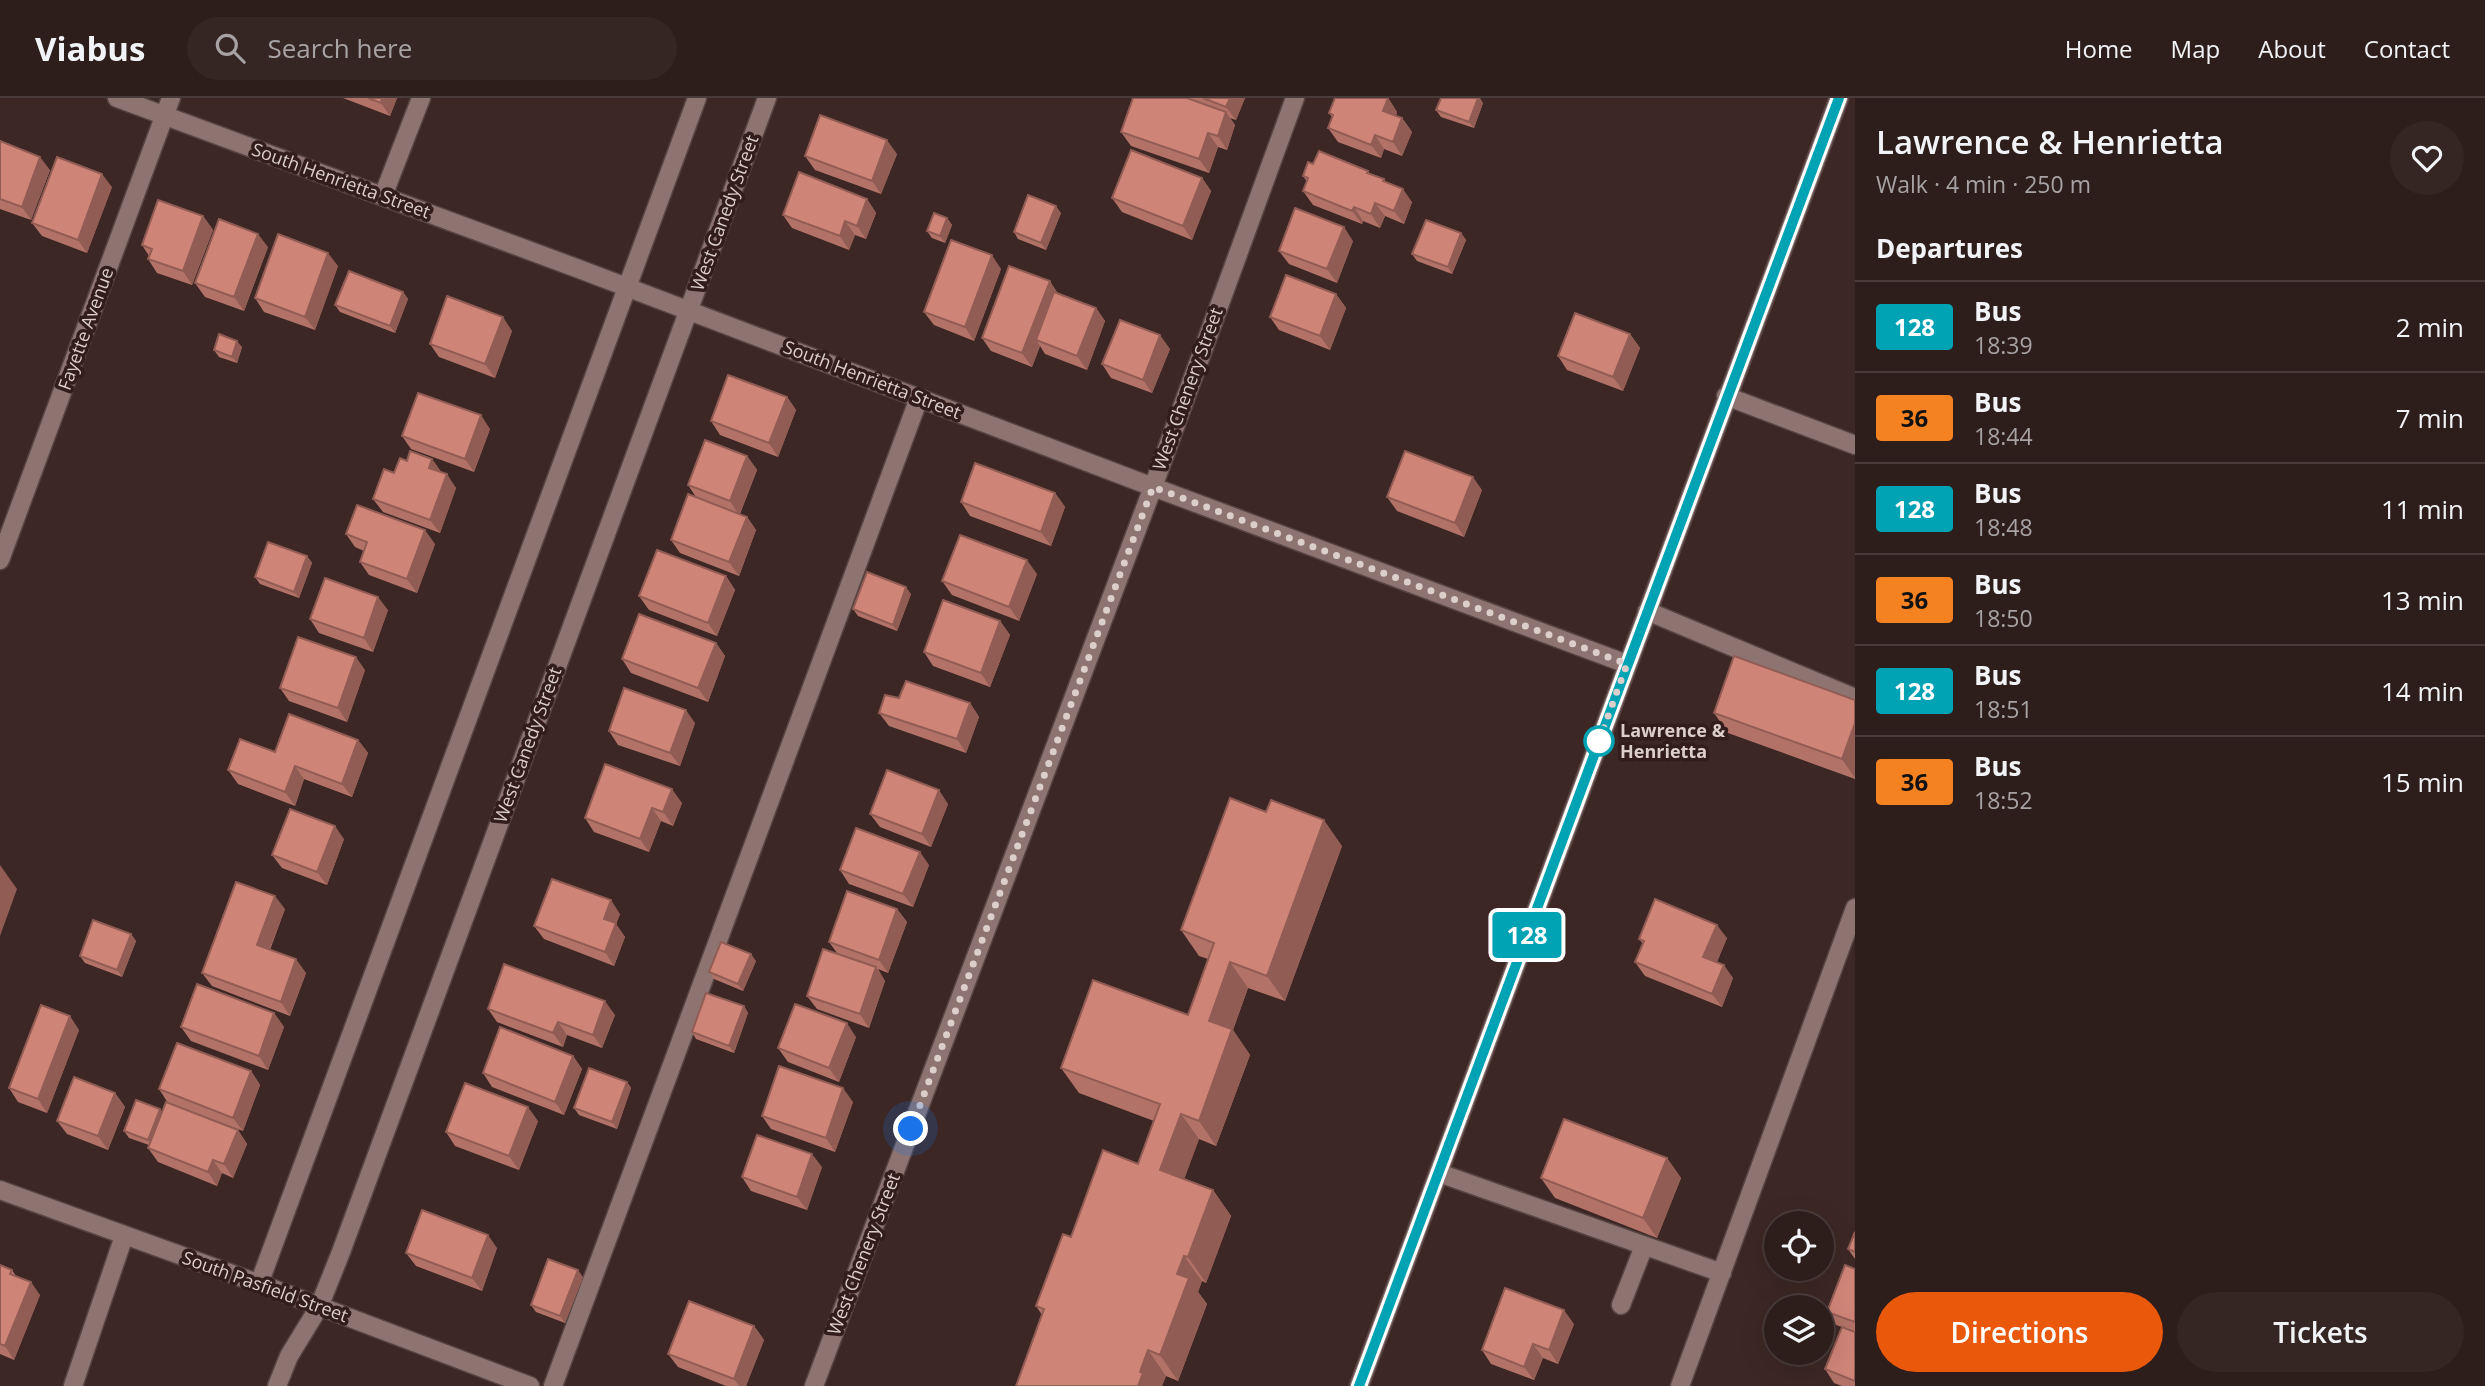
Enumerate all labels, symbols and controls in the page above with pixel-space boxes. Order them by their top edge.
search box [187,17,677,80]
text: Viabus [35,26,145,71]
icon: search [211,29,249,67]
text: Search here [267,30,412,66]
text: Home [2065,32,2133,65]
text: Map [2171,32,2220,65]
text: About [2258,32,2326,65]
text: Contact [2364,32,2450,65]
text: Lawrence & Henrietta [1876,119,2224,164]
button: heart [2390,121,2464,195]
street label: West Canedy Street [685,132,763,294]
street label: South Henrietta Street [249,137,434,223]
text: Walk · 4 min · 250 m [1876,168,2091,200]
text: Departures [1876,230,2023,266]
street label: Fayette Avenue [52,264,118,393]
text: Bus [1974,293,2021,329]
street label: West Chenery Street [1146,304,1228,473]
text: 2 min [2396,309,2464,345]
text: 128 [1894,310,1935,343]
text: 18:39 [1974,329,2033,361]
street label: South Henrietta Street [780,334,964,424]
text: Bus [1974,384,2021,420]
text: 7 min [2396,400,2464,436]
text: 36 [1901,401,1928,434]
text: 18:44 [1974,420,2033,452]
text: Bus [1974,475,2021,511]
text: 11 min [2381,491,2464,527]
text: 128 [1894,492,1935,525]
text: 18:48 [1974,511,2033,543]
text: Bus [1974,566,2021,602]
text: 13 min [2381,582,2464,618]
text: 36 [1901,583,1928,616]
text: 18:50 [1974,602,2033,634]
text: Bus [1974,657,2021,693]
street label: West Canedy Street [488,664,566,826]
text: 14 min [2381,673,2464,709]
text: 128 [1894,674,1935,707]
text: 18:51 [1974,693,2033,725]
place label: Lawrence & Henrietta [1620,718,1726,763]
marker: Lawrence & Henrietta [1584,726,1614,756]
text: Bus [1974,748,2021,784]
text: 15 min [2381,764,2464,800]
text: 36 [1901,765,1928,798]
text: 18:52 [1974,784,2033,816]
line badge: 128 [1487,912,1567,958]
text: 128 [1506,918,1548,951]
your location [893,1111,928,1146]
street label: West Chenery Street [821,1169,905,1338]
map controls [1764,1211,1834,1365]
button: locate [1764,1211,1834,1281]
street label: South Pasfield Street [179,1245,351,1327]
button: Directions [1876,1292,2163,1372]
button: Tickets [2177,1292,2464,1372]
button: layers [1764,1295,1834,1365]

